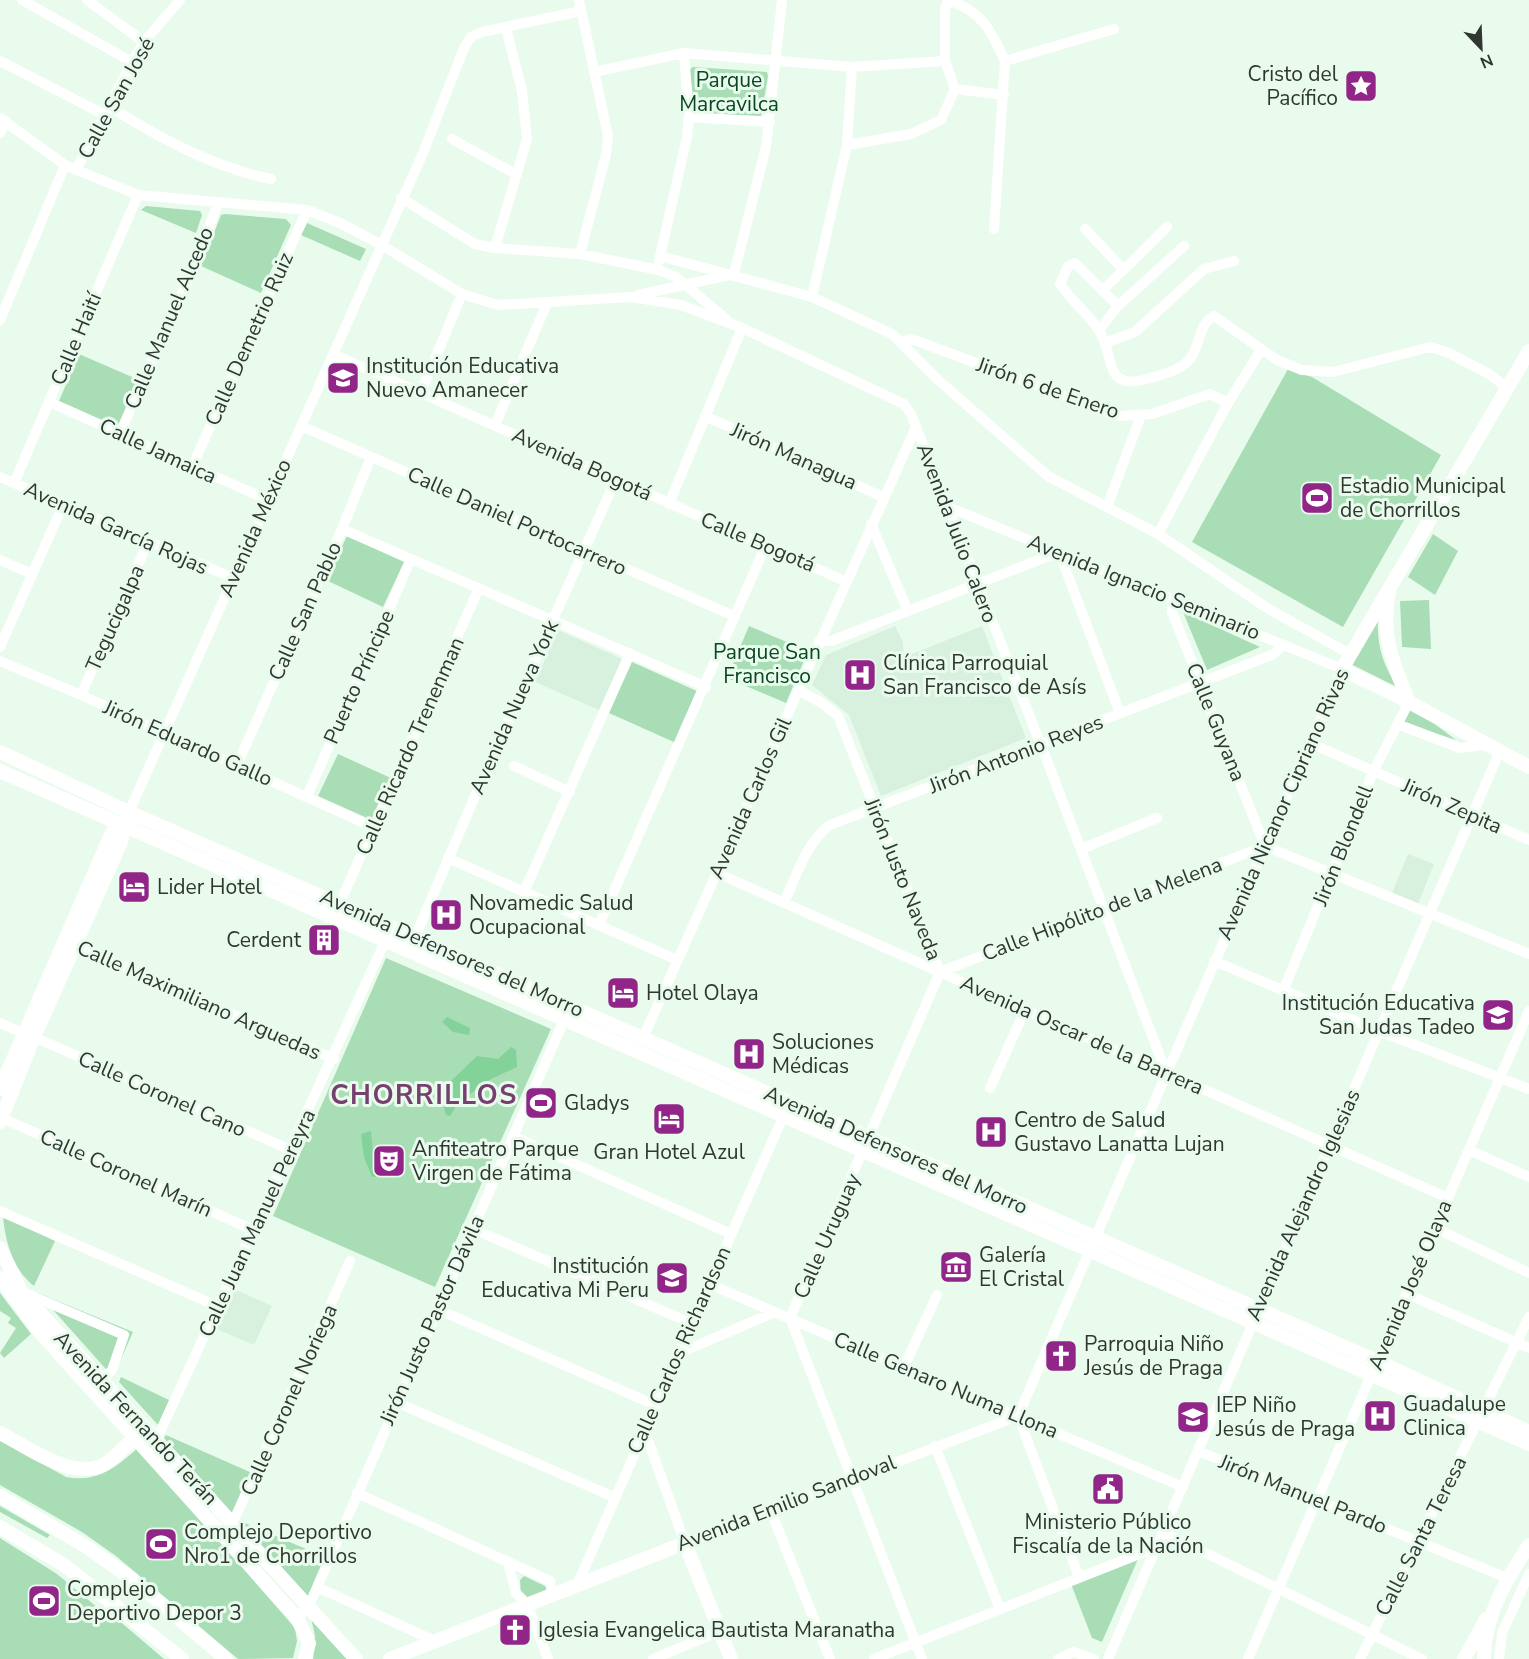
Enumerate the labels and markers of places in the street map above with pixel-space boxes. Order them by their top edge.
place label: Cristo del Pacífico [1248,60,1339,112]
place icon: Cristo del Pacífico [1343,68,1379,104]
place label: Institución Educativa Nuevo Amanecer [366,352,559,404]
school or university icon: Institución Educativa Nuevo Amanecer [325,360,361,396]
place label: Estadio Municipal de Chorrillos [1340,472,1506,524]
sports icon: Estadio Municipal de Chorrillos [1299,480,1335,516]
place label: Clínica Parroquial San Francisco de Asís [883,649,1086,701]
hospital icon: Clínica Parroquial San Francisco de Asís [842,657,878,693]
hotel icon: Lider Hotel [116,869,152,905]
place label: Lider Hotel [157,873,263,901]
place label: Novamedic Salud Ocupacional [469,889,633,941]
hospital icon: Novamedic Salud Ocupacional [428,897,464,933]
building icon: Cerdent [306,922,342,958]
place label: Cerdent [226,926,302,954]
hotel icon: Hotel Olaya [605,975,641,1011]
place label: Hotel Olaya [646,979,759,1007]
place label: Institución Educativa San Judas Tadeo [1282,989,1475,1041]
school or university icon: Institución Educativa San Judas Tadeo [1480,997,1516,1033]
place label: Soluciones Médicas [772,1028,874,1080]
hospital icon: Soluciones Médicas [731,1036,767,1072]
sports icon: Gladys [523,1085,559,1121]
place label: Gladys [564,1089,630,1117]
hotel icon: Gran Hotel Azul [651,1101,687,1137]
place label: Centro de Salud Gustavo Lanatta Lujan [1014,1106,1225,1158]
hospital icon: Centro de Salud Gustavo Lanatta Lujan [973,1114,1009,1150]
place label: Anfiteatro Parque Virgen de Fátima [411,1135,579,1187]
place label: Gran Hotel Azul [593,1138,746,1166]
theatre icon: Anfiteatro Parque Virgen de Fátima [371,1143,407,1179]
place label: Galería El Cristal [979,1241,1065,1293]
museum icon: Galería El Cristal [938,1249,974,1285]
place label: Institución Educativa Mi Peru [481,1252,649,1304]
school or university icon: Institución Educativa Mi Peru [654,1260,690,1296]
place label: Parroquia Niño Jesús de Praga [1083,1330,1224,1382]
church icon: Parroquia Niño Jesús de Praga [1043,1338,1079,1374]
place label: Guadalupe Clinica [1403,1390,1506,1442]
place label: IEP Niño Jesús de Praga [1215,1391,1355,1443]
hospital icon: Guadalupe Clinica [1362,1398,1398,1434]
school or university icon: IEP Niño Jesús de Praga [1175,1399,1211,1435]
public building icon: Ministerio Público Fiscalía de la Nación [1090,1471,1126,1507]
place label: Ministerio Público Fiscalía de la Nación [1012,1508,1204,1560]
place label: Complejo Deportivo Nro1 de Chorrillos [184,1518,372,1570]
sports icon: Complejo Deportivo Nro1 de Chorrillos [143,1526,179,1562]
place label: Complejo Deportivo Depor 3 [67,1575,242,1627]
sports icon: Complejo Deportivo Depor 3 [26,1583,62,1619]
church icon: Iglesia Evangelica Bautista Maranatha [497,1612,533,1648]
place label: Iglesia Evangelica Bautista Maranatha [538,1616,895,1644]

